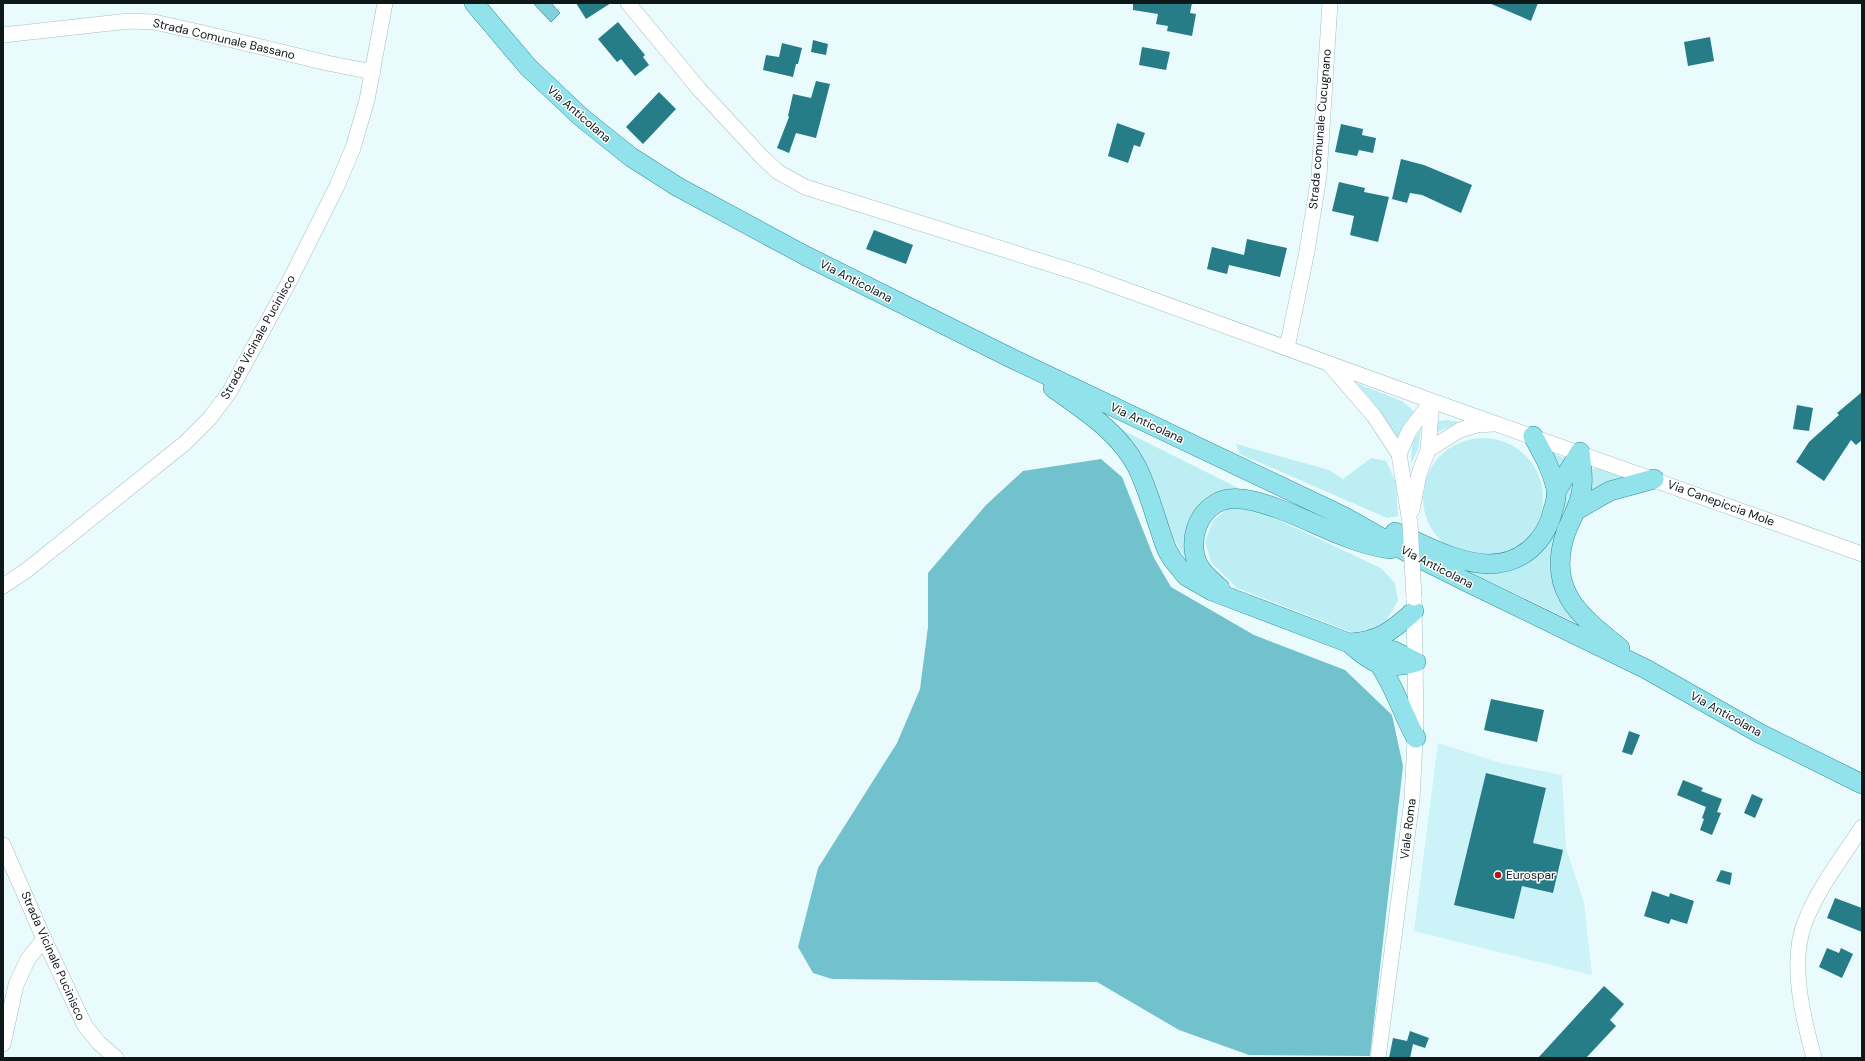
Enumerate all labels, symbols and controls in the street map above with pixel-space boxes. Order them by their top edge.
street label: Strada Comunale Bassano [151,15,297,63]
street label: Strada comunale Cucugnano [1305,48,1335,210]
street label: Via Anticolana [544,82,614,146]
street label: Via Anticolana [817,256,895,306]
street label: Strada Vicinale Pucinisco [217,272,299,402]
street label: Via Anticolana [1108,399,1186,447]
street label: Via Canepiccia Mole [1665,476,1777,530]
street label: Via Anticolana [1398,542,1476,592]
street label: Via Anticolana [1687,688,1765,740]
street label: Viale Roma [1396,798,1420,860]
place label: Eurospar [1506,867,1556,883]
marker: Eurospar [1493,870,1503,880]
street label: Strada Vicinale Pucinisco [17,889,89,1023]

